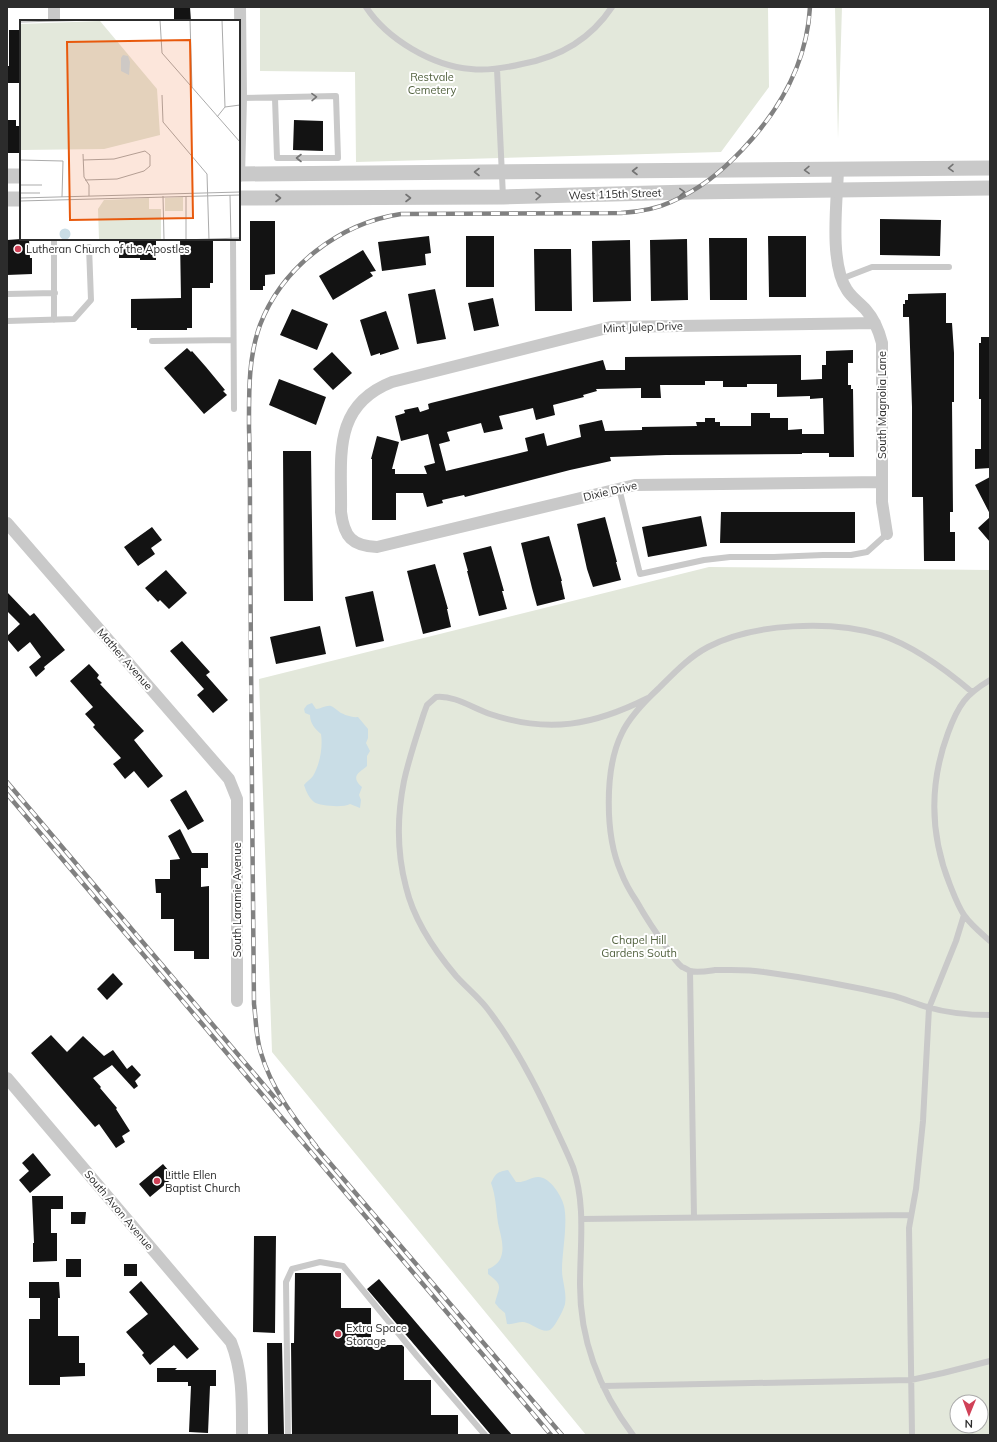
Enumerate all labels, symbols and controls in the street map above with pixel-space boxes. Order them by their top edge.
inset map [20,20,240,240]
park label: Restvale Cemetery [408,70,457,97]
one-way arrow [311,93,317,101]
one-way arrow [296,154,302,162]
one-way arrow [948,164,954,172]
one-way arrow [804,166,810,174]
one-way arrow [632,167,638,175]
one-way arrow [474,168,480,176]
street label: West 115th Street [568,185,662,203]
one-way arrow [679,188,685,197]
one-way arrow [535,192,541,201]
one-way arrow [275,194,281,202]
one-way arrow [405,194,411,202]
place label: Lutheran Church of the Apostles [26,242,190,256]
marker: Lutheran Church of the Apostles [13,244,23,254]
street label: Mint Julep Drive [603,319,683,335]
street label: South Magnolia Lane [875,351,889,459]
street label: Dixie Drive [582,478,638,504]
street label: Mather Avenue [94,625,156,693]
street label: South Laramie Avenue [230,842,244,958]
park label: Chapel Hill Gardens South [601,933,677,960]
street label: South Avon Avenue [81,1167,157,1253]
place label: Little Ellen Baptist Church [165,1168,240,1195]
marker: Little Ellen Baptist Church [152,1176,162,1186]
place label: Extra Space Storage [346,1321,407,1348]
marker: Extra Space Storage [333,1329,343,1339]
north arrow [949,1394,989,1434]
text: N [965,1417,973,1431]

